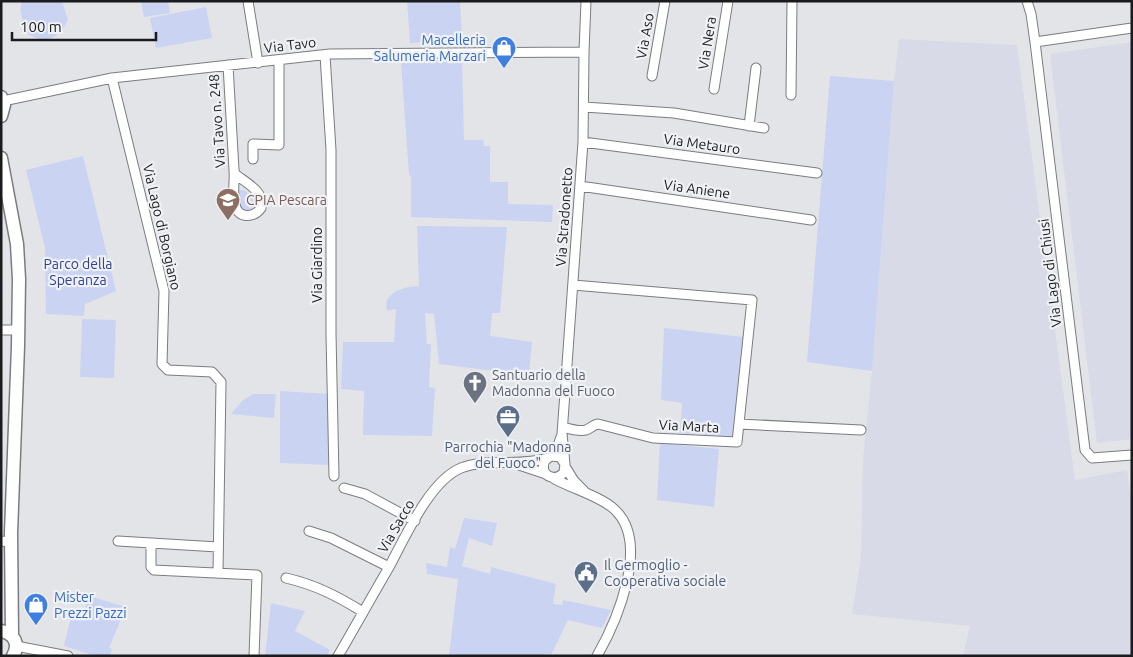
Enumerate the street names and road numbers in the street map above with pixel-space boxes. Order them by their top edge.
street label: Via Aso [633,12,657,60]
street label: Via Nera [695,15,719,71]
street label: Via Tavo [263,34,317,56]
street label: Via Tavo n. 248 [206,73,228,168]
street label: Via Metauro [663,131,741,157]
street label: Via Lago di Borgiano [140,162,184,292]
street label: Via Stradonetto [553,167,575,267]
street label: Via Aniene [663,176,731,202]
street label: Via Lago di Chiusi [1035,218,1065,328]
street label: Via Giardino [309,227,325,303]
street label: Via Marta [658,416,720,436]
street label: Via Sacco [374,497,418,555]

